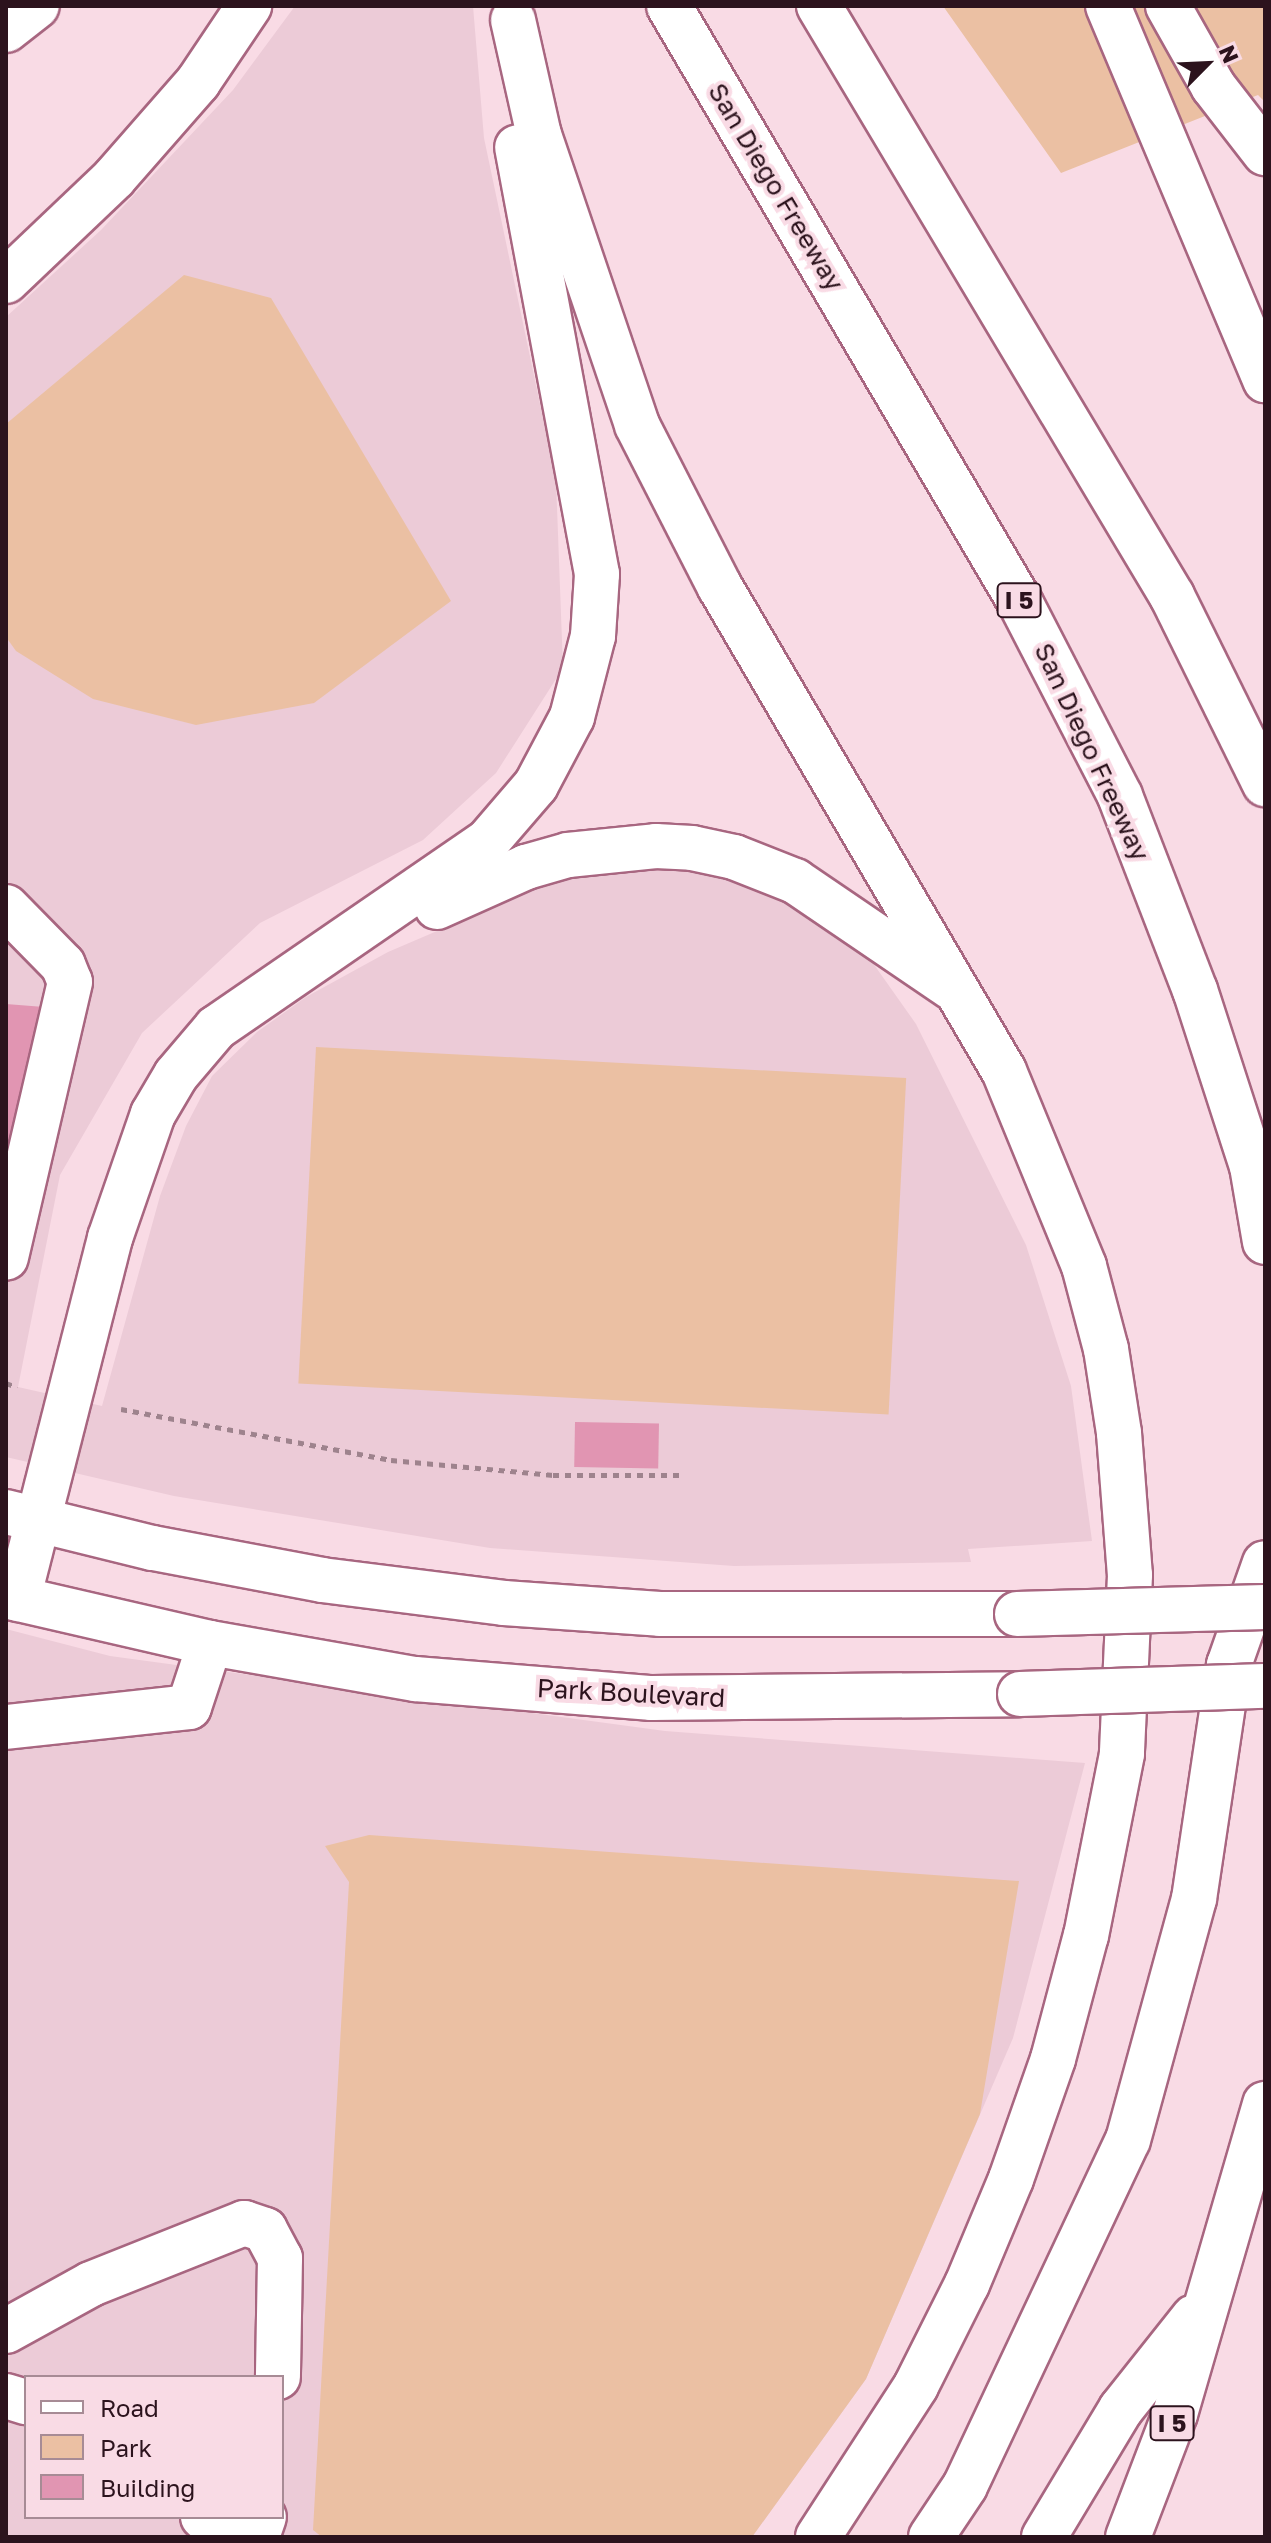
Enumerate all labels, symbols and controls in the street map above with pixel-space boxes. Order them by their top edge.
north arrow [1167,24,1247,104]
text: N [1214,41,1245,67]
street label: San Diego Freeway [702,78,850,296]
road number: I 5 [995,580,1043,620]
street label: San Diego Freeway [1028,638,1156,866]
street label: Park Boulevard [536,1672,726,1714]
legend [24,2375,284,2519]
text: Road [100,2393,159,2422]
road number: I 5 [1148,2403,1196,2443]
text: Park [100,2433,152,2462]
text: Building [100,2473,195,2502]

